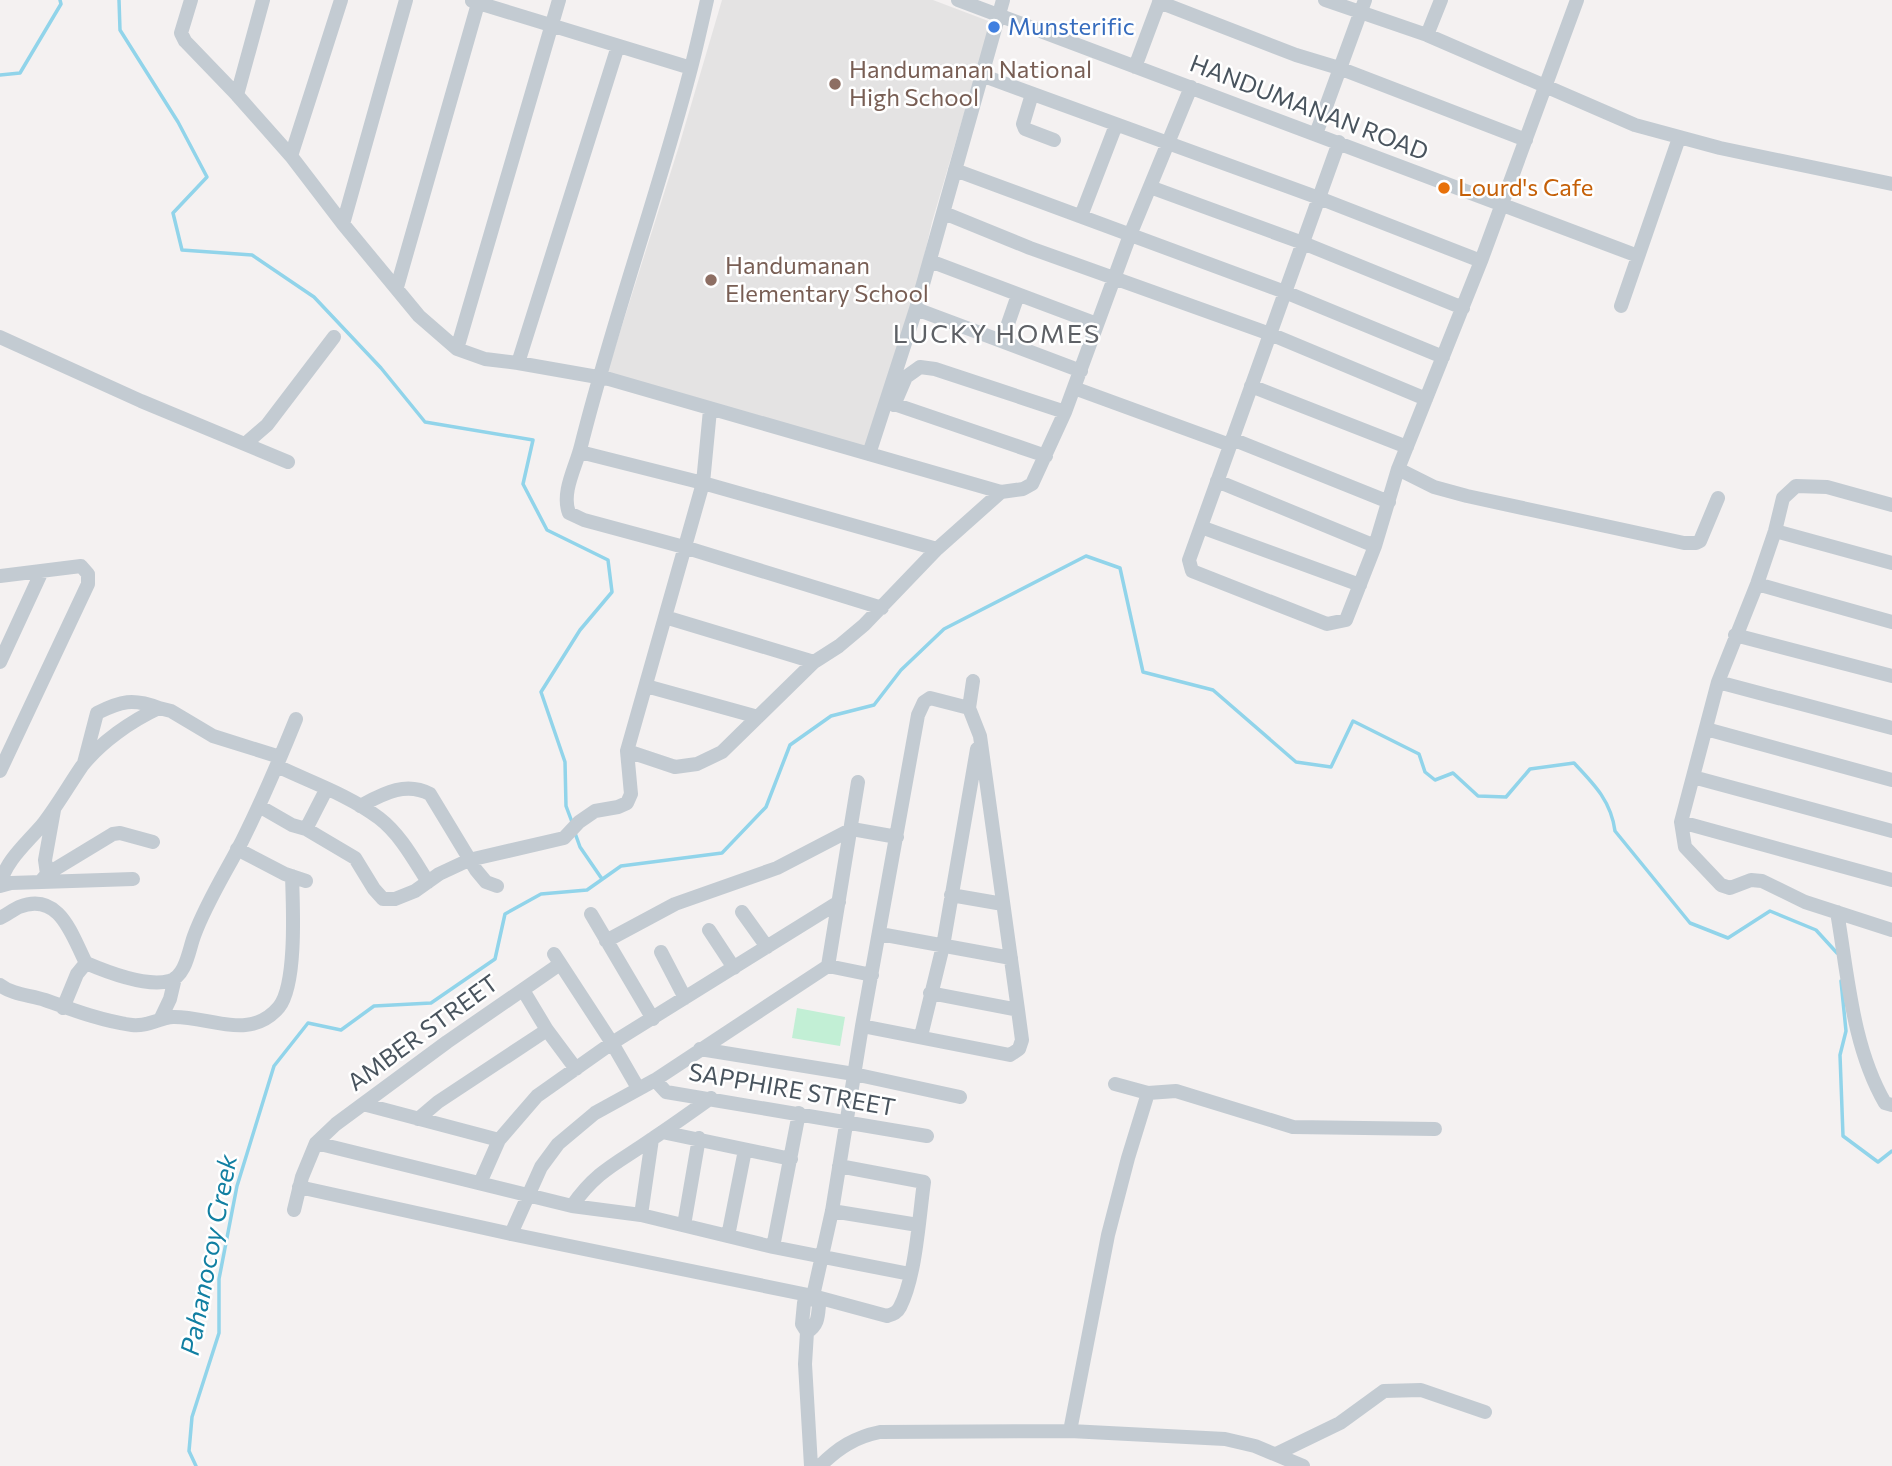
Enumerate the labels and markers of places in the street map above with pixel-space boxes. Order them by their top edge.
place label: Munsterific [1008,11,1135,40]
marker: Munsterific [986,19,1002,35]
place label: Handumanan National High School [849,54,1092,111]
marker: Handumanan National High School [827,76,843,92]
place label: Lourd's Cafe [1458,172,1593,201]
marker: Lourd's Cafe [1436,180,1452,196]
place label: Handumanan Elementary School [725,250,929,307]
marker: Handumanan Elementary School [703,272,719,288]

